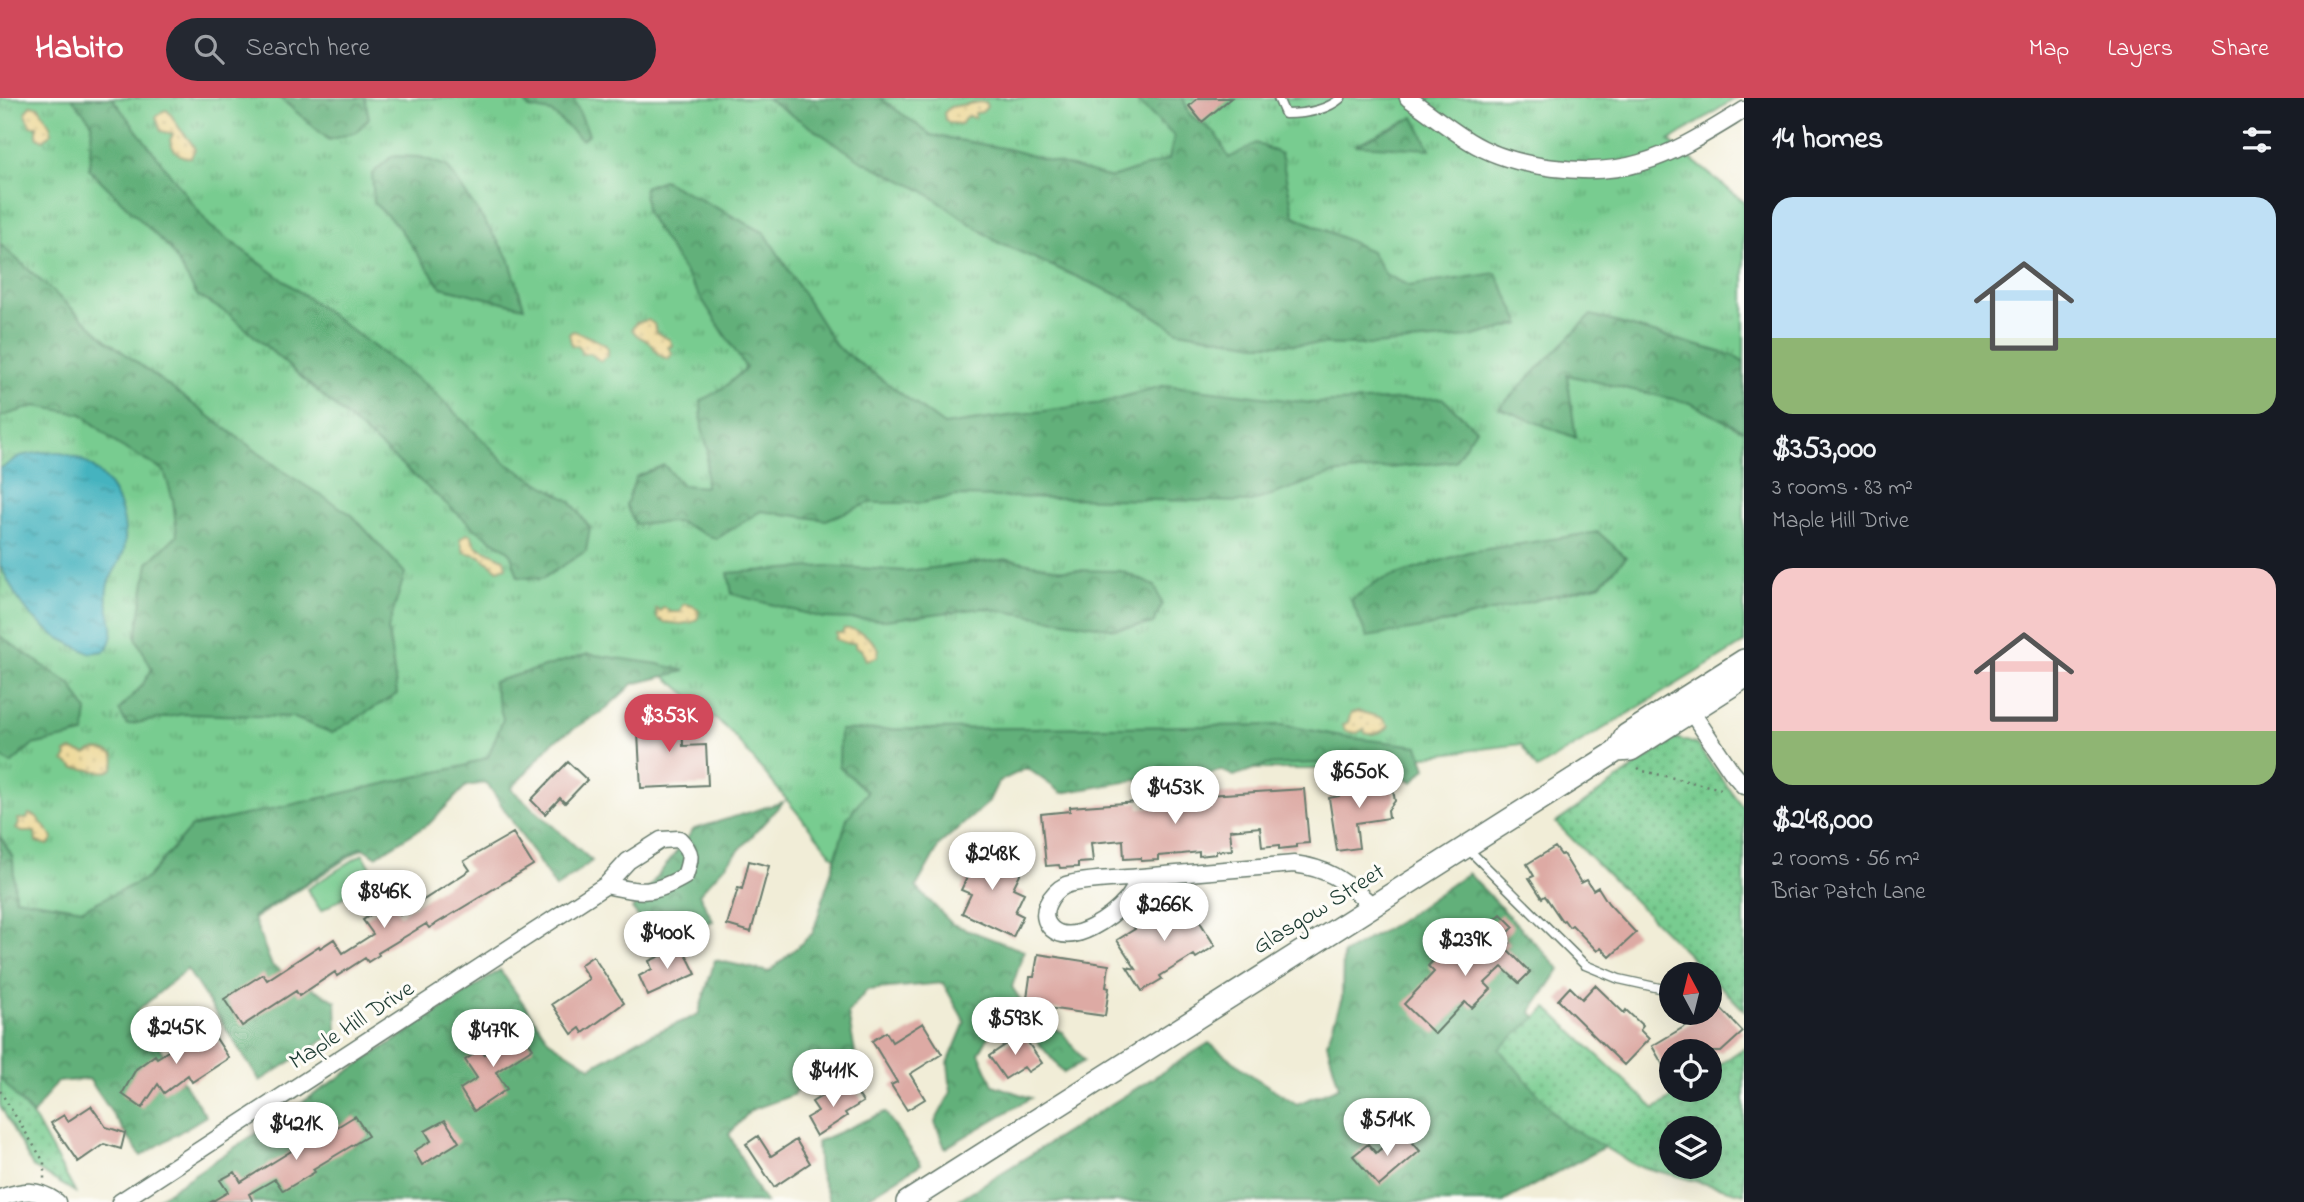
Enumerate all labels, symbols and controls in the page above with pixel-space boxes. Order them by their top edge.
search box [166,18,656,81]
text: Habito [35,25,124,73]
icon: search [190,30,228,68]
text: Search here [246,30,370,68]
text: Map [2029,32,2069,67]
text: Layers [2107,32,2173,67]
text: Share [2211,32,2269,67]
text: 14 homes [1772,118,1883,162]
icon: filters [2238,121,2276,159]
icon: home [1961,243,2087,369]
text: $353,000 [1772,428,1876,472]
text: 3 rooms · 83 m² [1772,472,1913,505]
text: Maple Hill Drive [1772,505,1909,538]
icon: home [1961,614,2087,740]
pin: $353K [620,694,718,754]
text: $353K [640,700,698,733]
pin: $650K [1310,750,1408,810]
text: $650K [1330,756,1388,789]
pin: $453K [1126,766,1224,826]
text: $453K [1146,772,1204,805]
text: $248,000 [1772,799,1873,843]
pin: $248K [943,832,1041,892]
text: $248K [965,838,1019,871]
text: 2 rooms · 56 m² [1772,843,1920,876]
street label: Glasgow Street [1247,856,1392,965]
pin: $846K [335,870,433,930]
text: $846K [357,876,411,909]
text: Briar Patch Lane [1772,876,1926,909]
pin: $266K [1115,884,1213,943]
text: $266K [1136,889,1192,922]
pin: $400K [618,912,716,971]
text: $400K [640,917,694,950]
pin: $239K [1416,918,1514,978]
text: $239K [1439,924,1491,957]
north arrow [1659,962,1722,1026]
map controls [1659,962,1722,1179]
street label: Maple Hill Drive [283,972,422,1080]
pin: $593K [966,998,1064,1057]
text: $593K [988,1003,1042,1036]
pin: $245K [127,1006,225,1066]
pin: $479K [444,1010,542,1069]
text: $245K [146,1012,206,1045]
text: $479K [468,1015,518,1048]
button: locate [1659,1039,1722,1102]
pin: $411K [784,1049,882,1109]
text: $411K [808,1055,858,1088]
pin: $514K [1338,1098,1436,1158]
pin: $421K [247,1102,345,1162]
text: $514K [1359,1104,1415,1137]
text: $421K [269,1108,323,1141]
button: layers [1659,1116,1722,1179]

